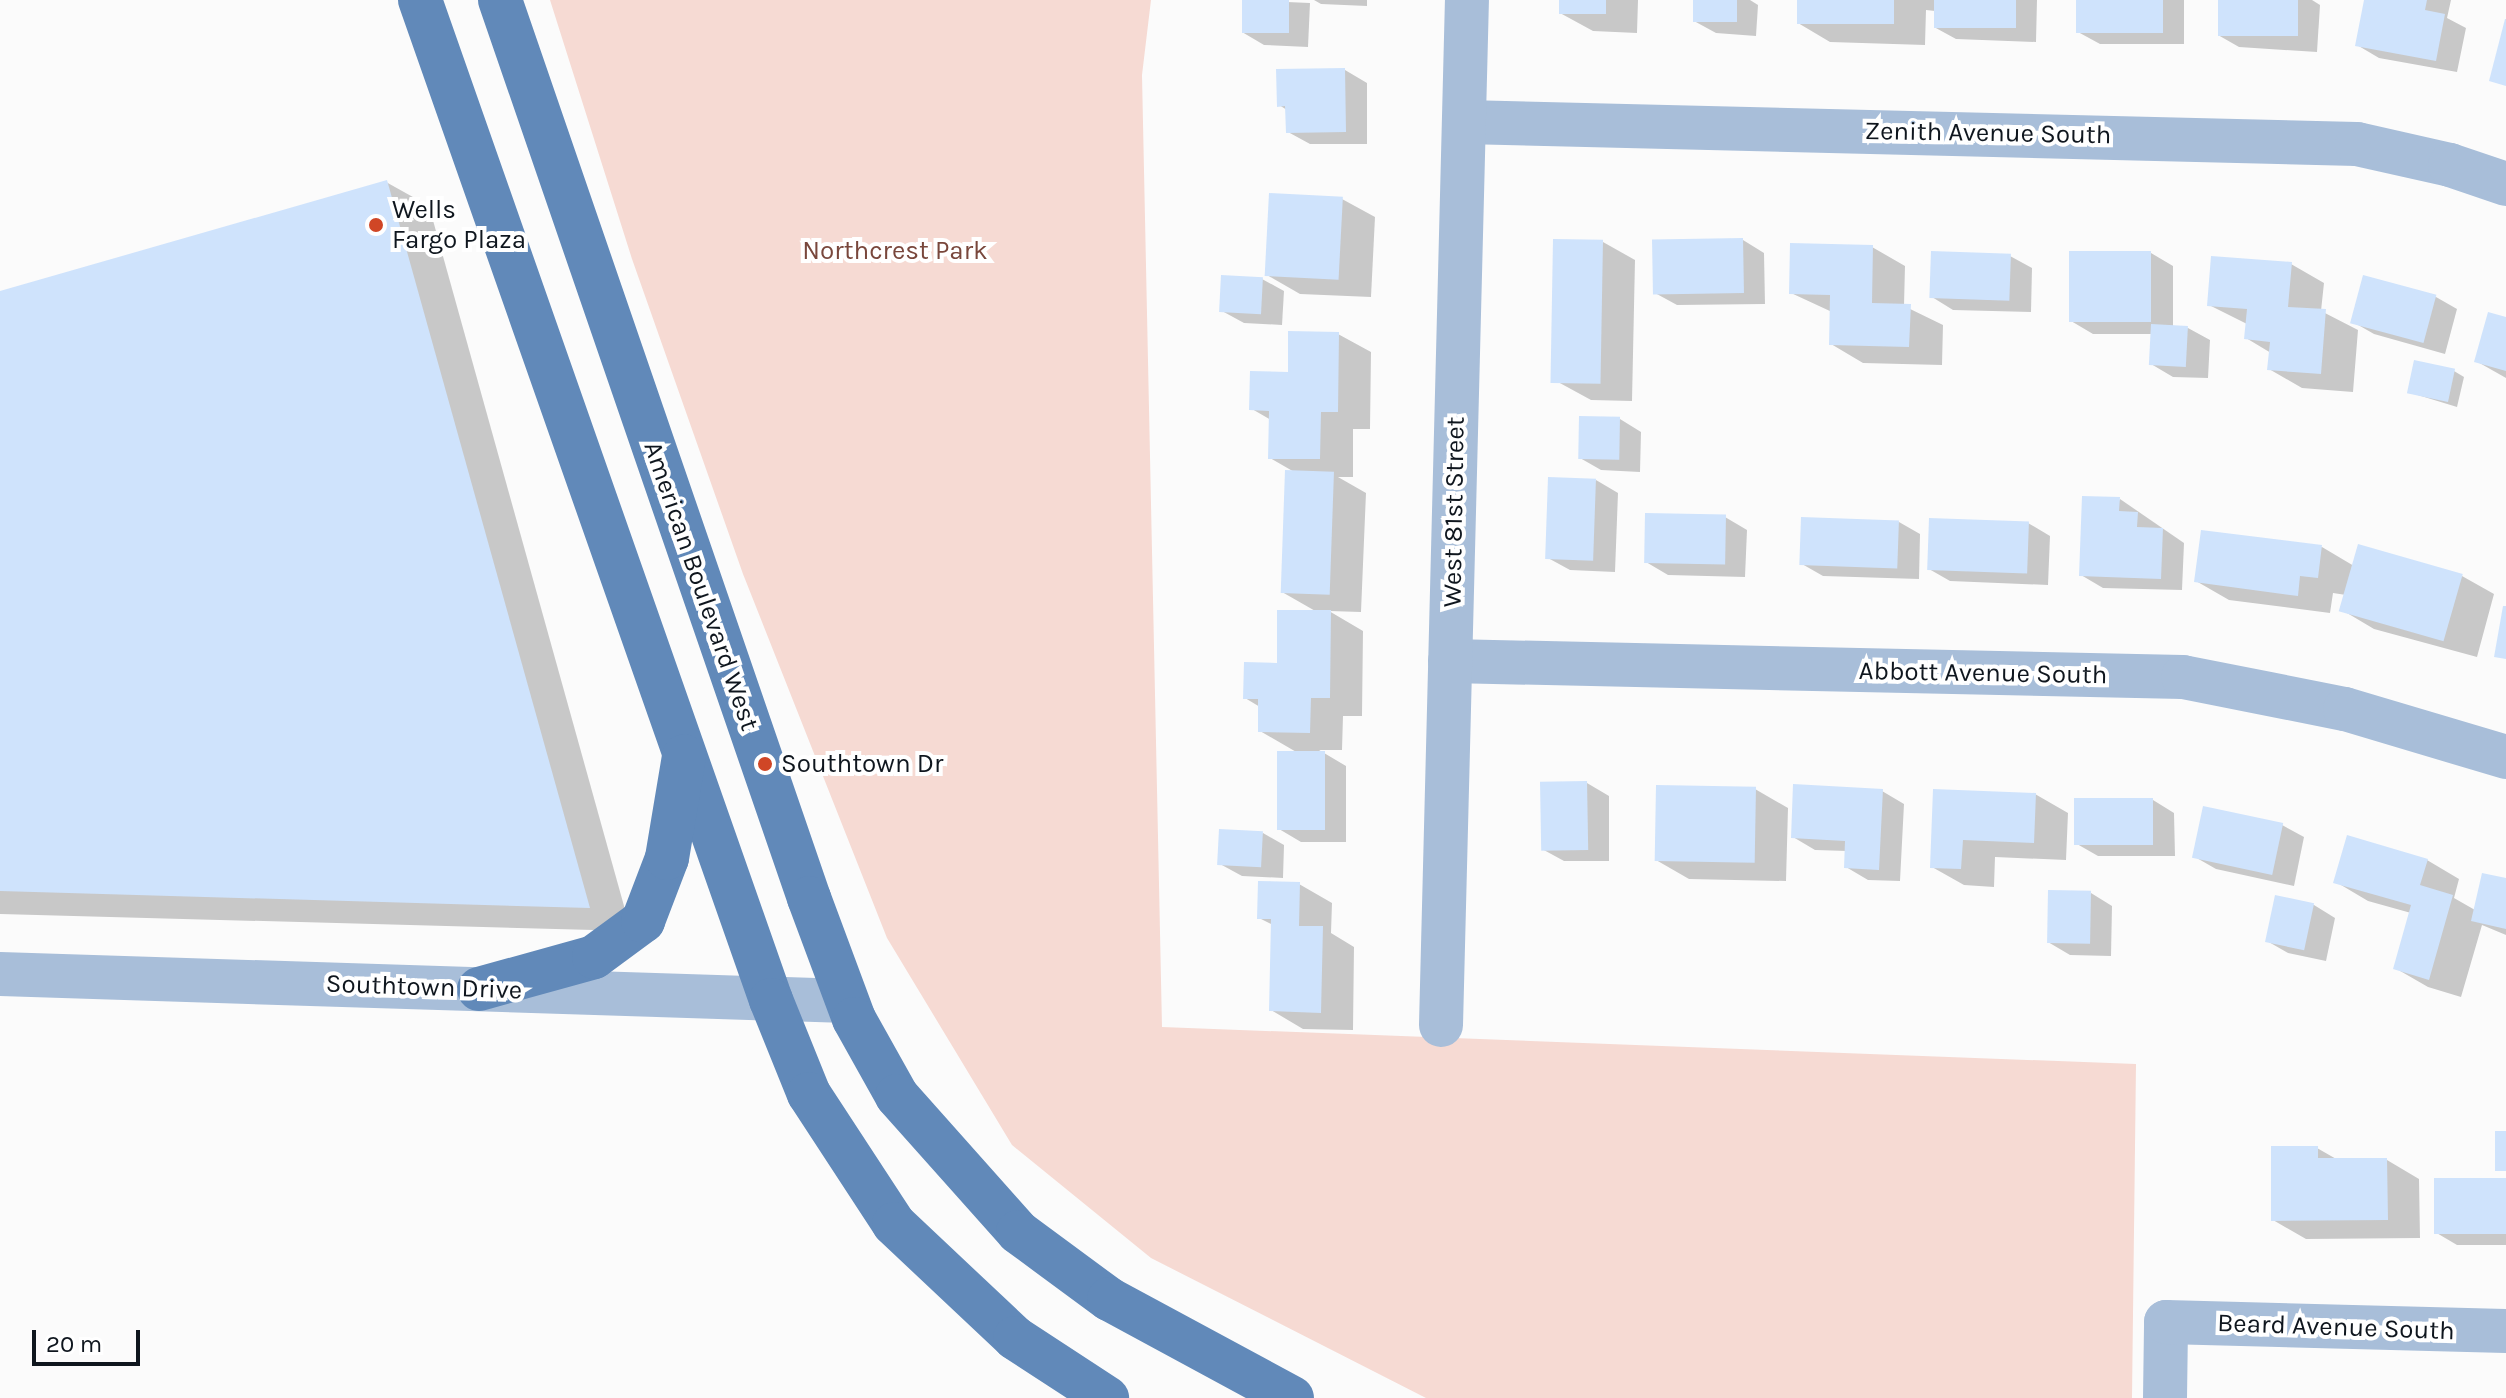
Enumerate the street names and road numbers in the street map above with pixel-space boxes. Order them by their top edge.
street label: Zenith Avenue South [1864,115,2112,151]
street label: West 81st Street [1437,416,1471,608]
street label: American Boulevard West [637,437,765,735]
street label: Abbott Avenue South [1858,655,2108,691]
street label: Southtown Drive [325,968,523,1006]
street label: Beard Avenue South [2217,1307,2455,1347]

